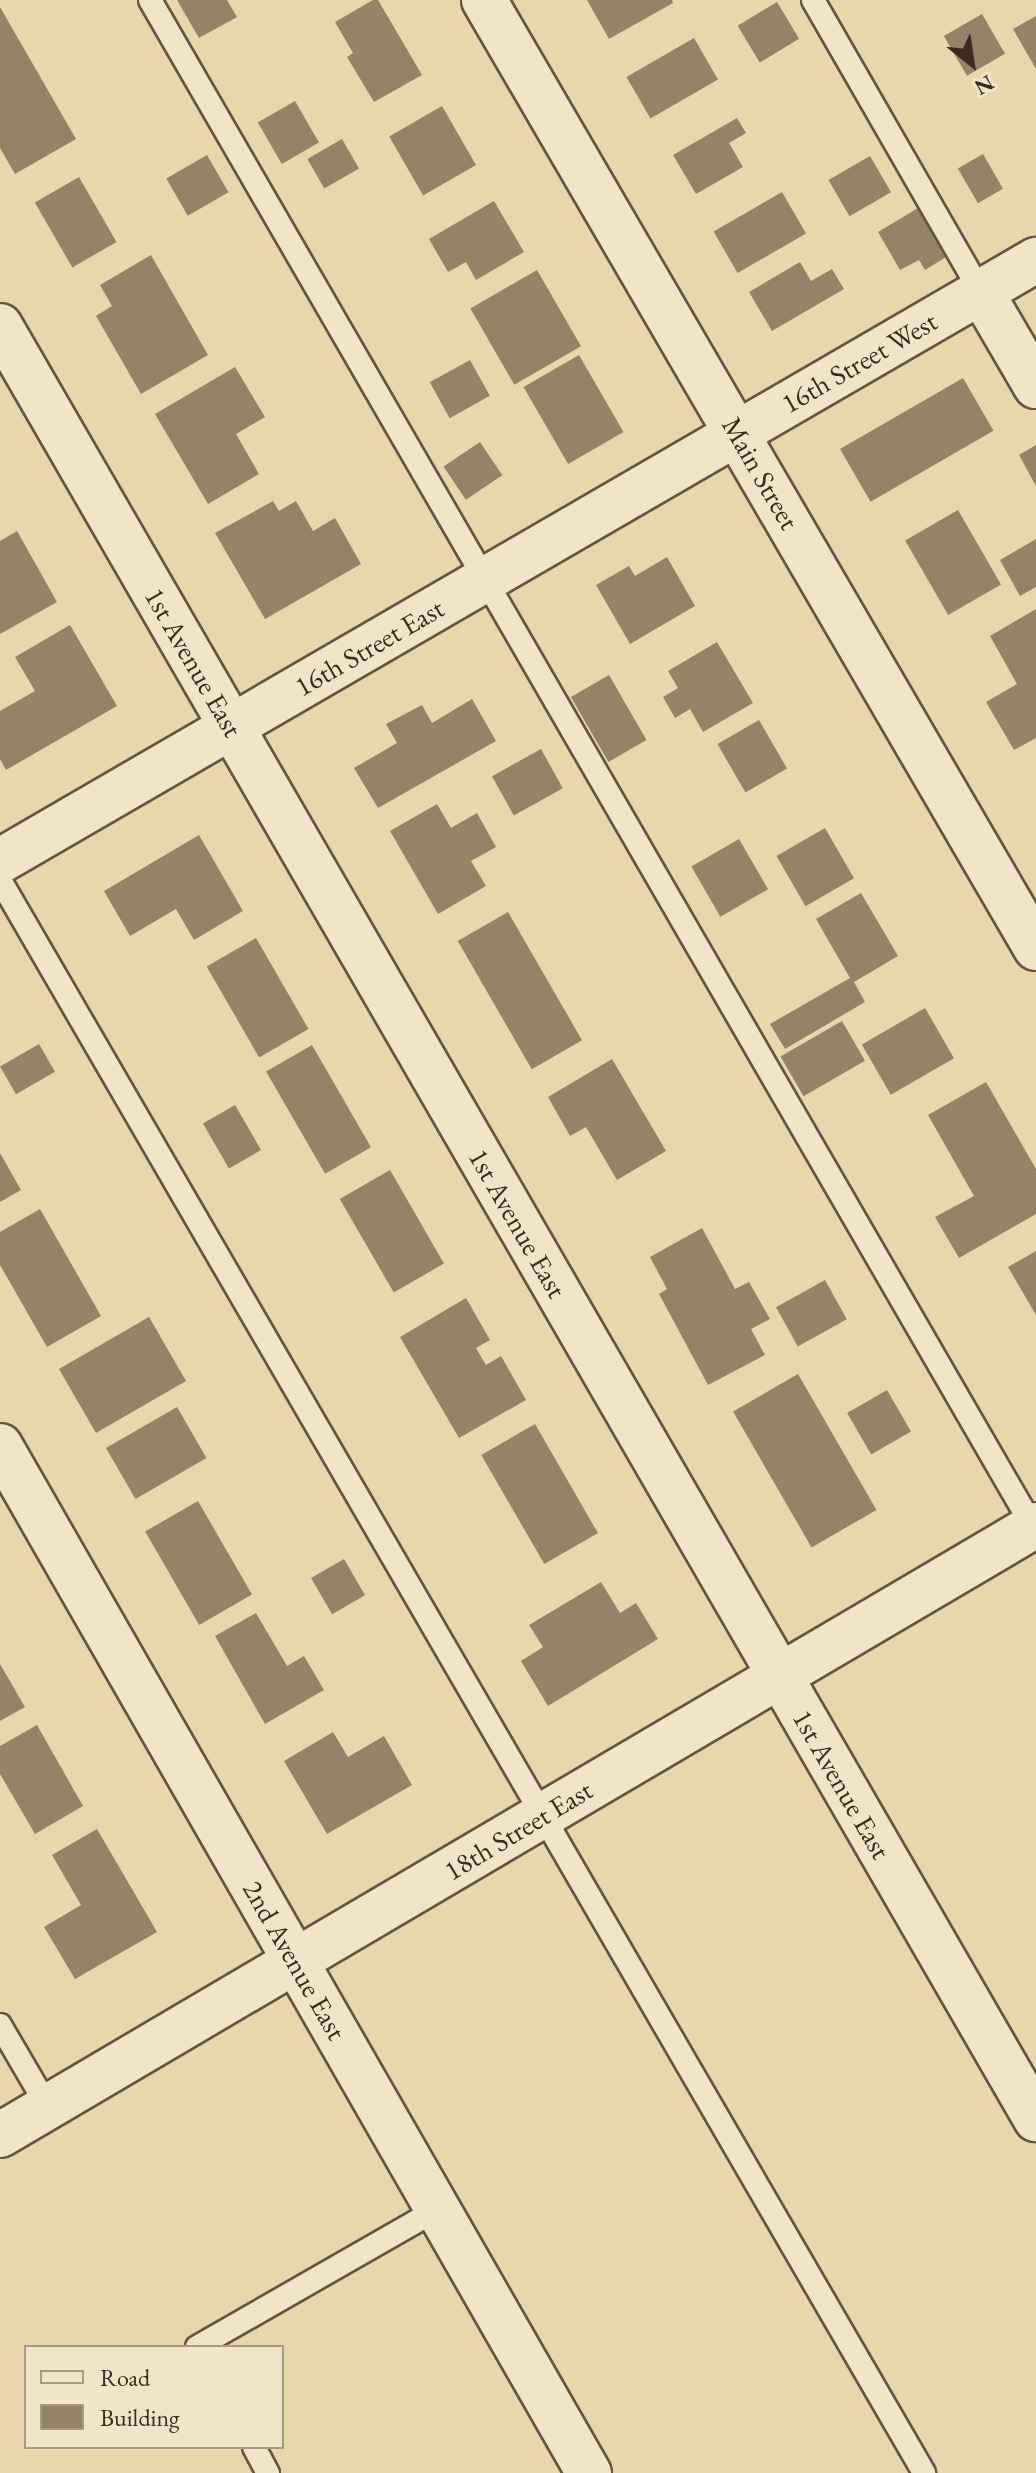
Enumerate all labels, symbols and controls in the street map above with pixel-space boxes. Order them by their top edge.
north arrow [932,24,1012,104]
text: N [969,68,999,102]
street label: 16th Street West [775,304,943,420]
street label: Main Street [715,411,807,535]
street label: 1st Avenue East [138,581,250,743]
street label: 16th Street East [288,591,450,703]
street label: 1st Avenue East [462,1142,574,1304]
street label: 1st Avenue East [786,1703,898,1865]
street label: 18th Street East [438,1773,598,1887]
street label: 2nd Avenue East [236,1875,354,2045]
legend [24,2345,284,2449]
text: Road [100,2362,150,2393]
text: Building [100,2402,180,2433]

